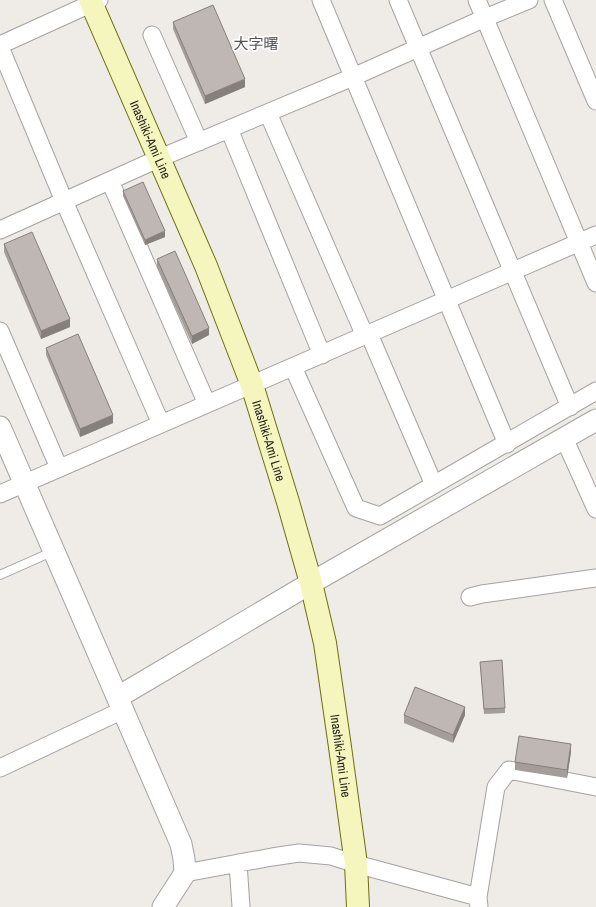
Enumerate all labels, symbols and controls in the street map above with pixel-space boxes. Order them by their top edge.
district label: 大字曙 [233,33,279,54]
street label: Inashiki-Ami Line [126,98,175,181]
street label: Inashiki-Ami Line [249,398,290,483]
street label: Inashiki-Ami Line [327,713,355,799]

